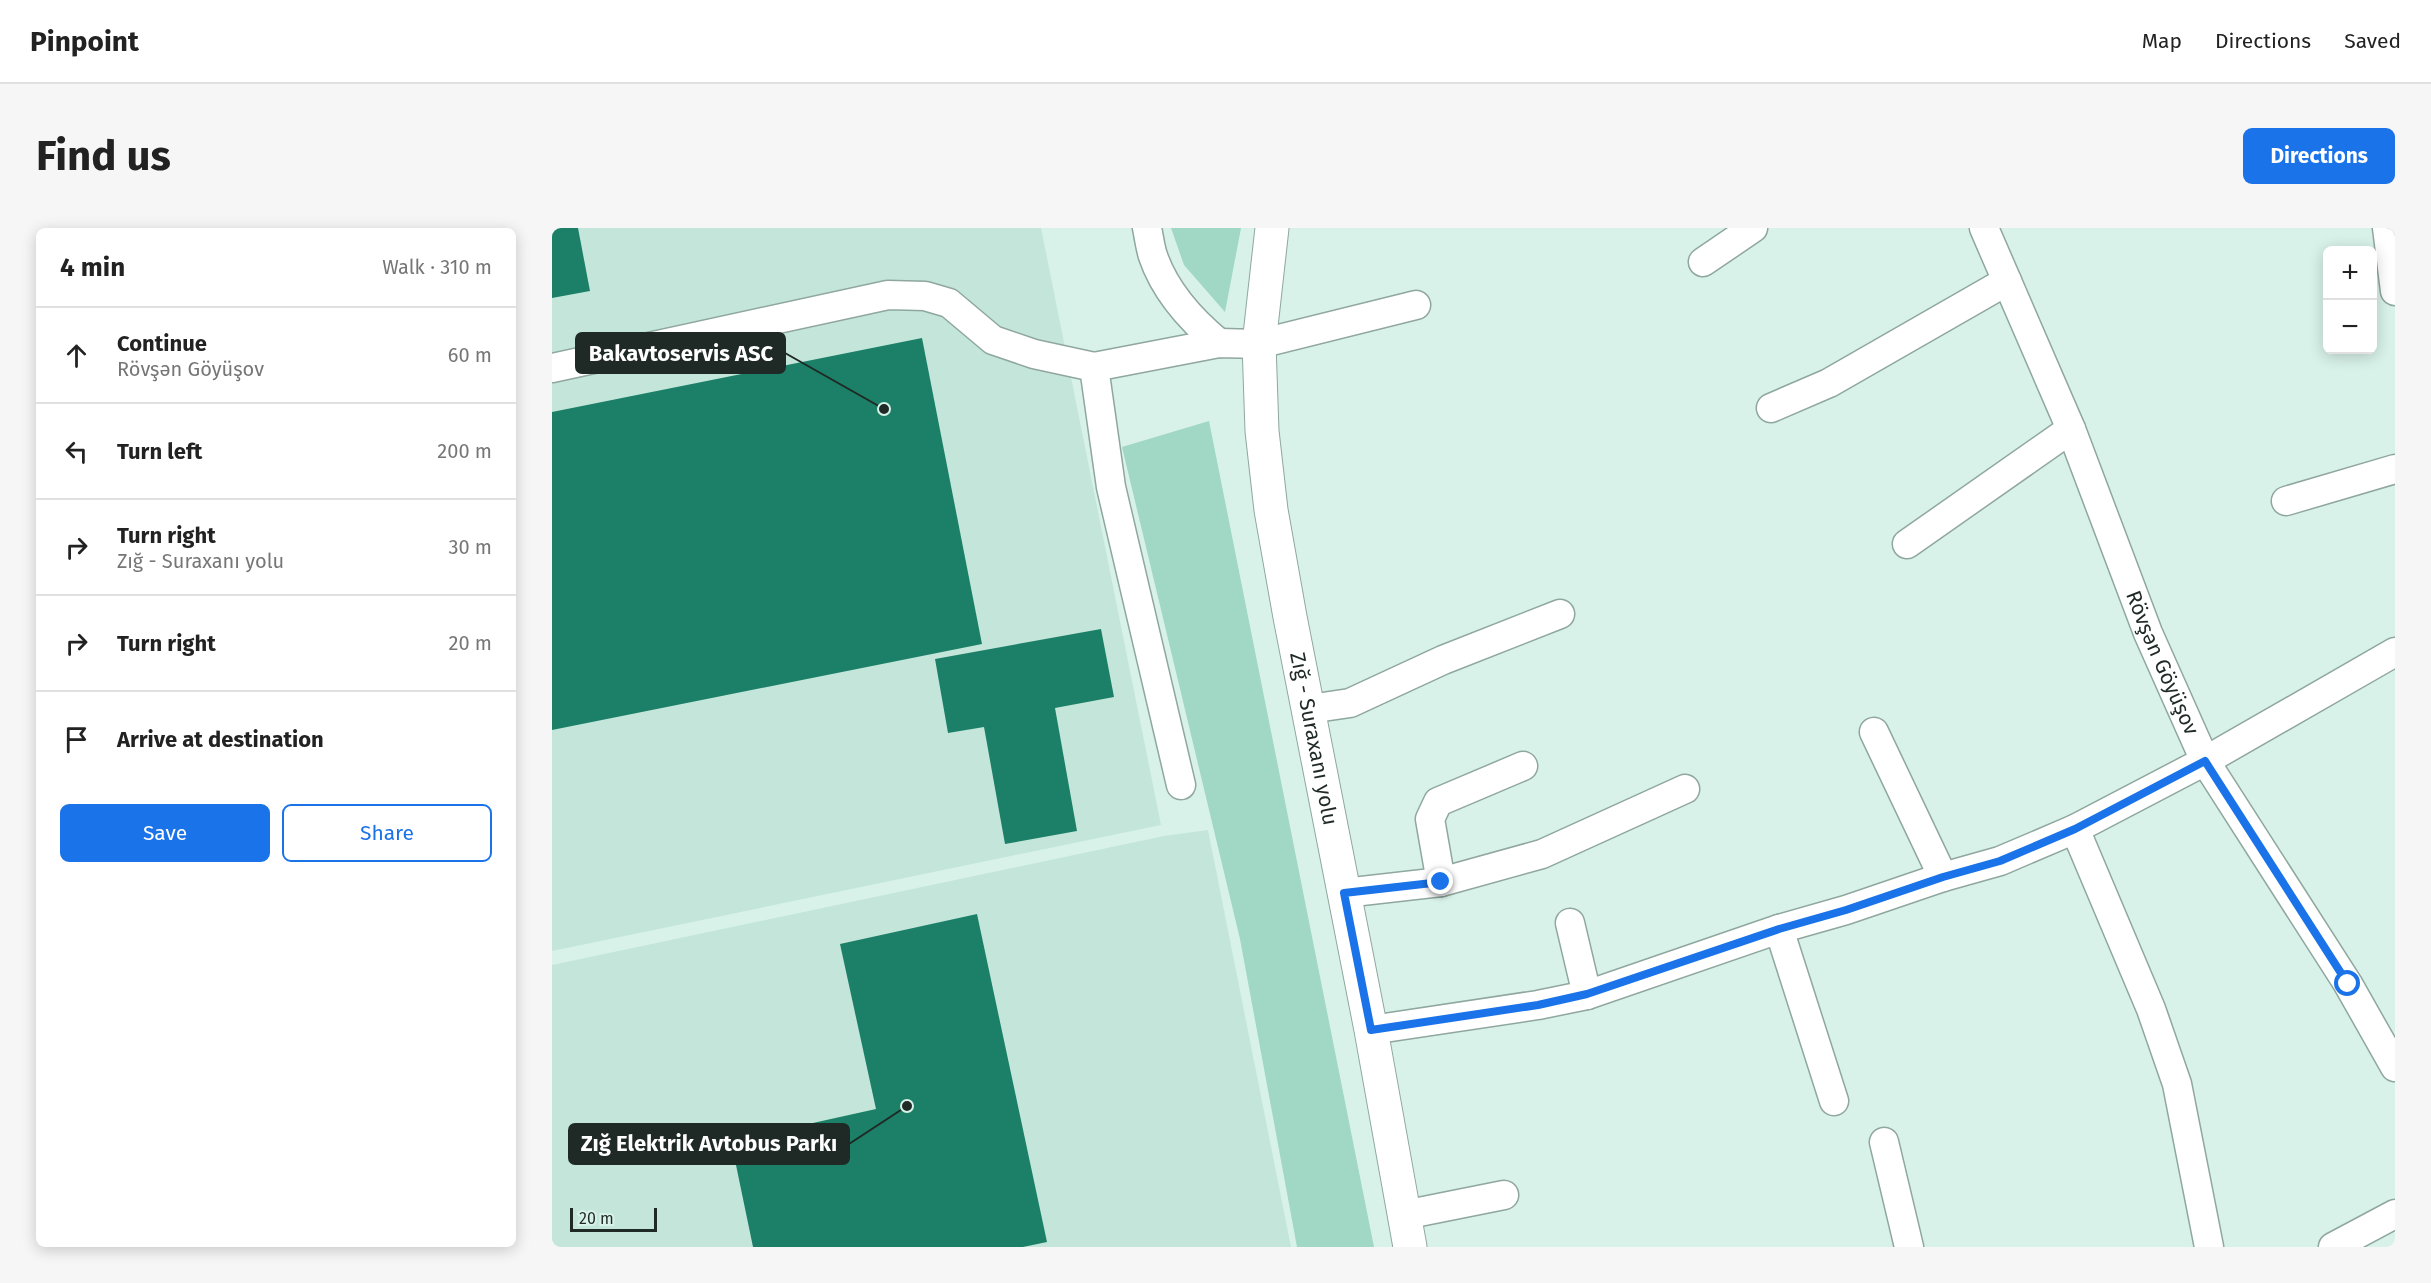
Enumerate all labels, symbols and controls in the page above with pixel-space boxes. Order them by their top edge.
text: Pinpoint [30,25,139,58]
text: Map [2142,28,2182,54]
text: Directions [2215,28,2311,54]
text: Saved [2344,28,2401,54]
button: Directions [2243,128,2395,184]
text: Find us [36,131,171,181]
map controls [2323,246,2377,354]
button: + [2323,246,2377,300]
text: 4 min [60,252,125,283]
text: Walk · 310 m [382,255,492,279]
button: − [2323,300,2377,354]
text: Continue [117,330,207,357]
callout: Bakavtoservis ASC [576,333,785,373]
icon: ahead [60,339,93,372]
text: Bakavtoservis ASC [589,340,774,367]
text: 60 m [448,343,492,367]
text: Rövşən Göyüşov [117,357,264,381]
icon: left [60,435,93,468]
text: Turn left [117,438,202,465]
text: 200 m [437,439,492,463]
text: Turn right [117,522,216,549]
icon: right [60,531,93,564]
text: 30 m [448,535,492,559]
text: Zığ - Suraxanı yolu [117,549,284,573]
street label: Rövşən Göyüşov [2120,587,2205,740]
icon: right [60,627,93,660]
text: Turn right [117,630,216,657]
text: 20 m [449,631,492,655]
street label: Zığ - Suraxanı yolu [1284,650,1344,827]
icon: arrive [60,723,93,756]
text: Arrive at destination [117,726,324,753]
button: Save [60,804,270,862]
button: Share [282,804,492,862]
route end [1427,868,1453,894]
route start [2334,970,2360,996]
callout: Zığ Elektrik Avtobus Parkı [569,1124,849,1164]
text: Zığ Elektrik Avtobus Parkı [581,1130,837,1157]
scale bar [570,1205,657,1232]
text: 20 m [579,1209,614,1228]

